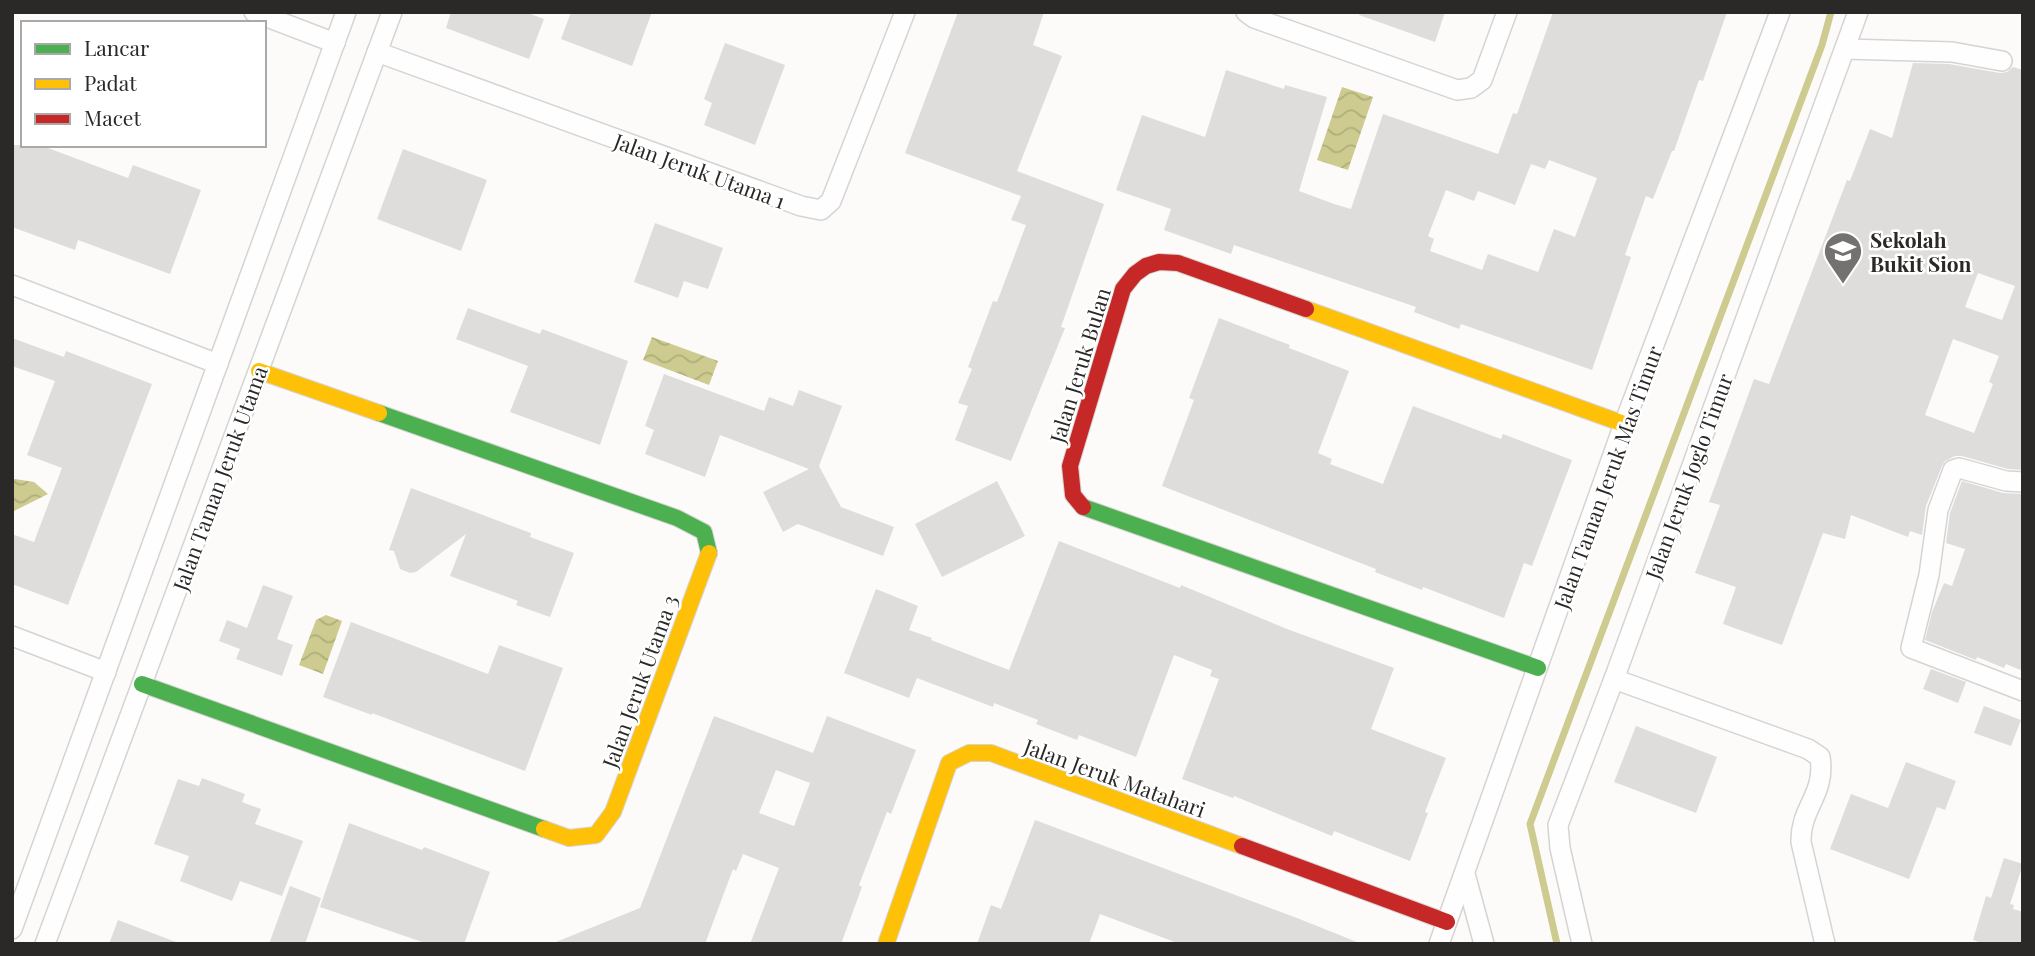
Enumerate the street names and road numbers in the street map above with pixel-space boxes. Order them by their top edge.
street label: Jalan Jeruk Utama 1 [610,126,790,214]
street label: Jalan Jeruk Bulan [1042,284,1116,447]
street label: Jalan Taman Jeruk Mas Timur [1546,341,1668,613]
street label: Jalan Taman Jeruk Utama [165,361,273,595]
street label: Jalan Jeruk Joglo Timur [1637,369,1738,584]
street label: Jalan Jeruk Utama 3 [594,591,683,772]
street label: Jalan Jeruk Matahari [1019,731,1210,823]

